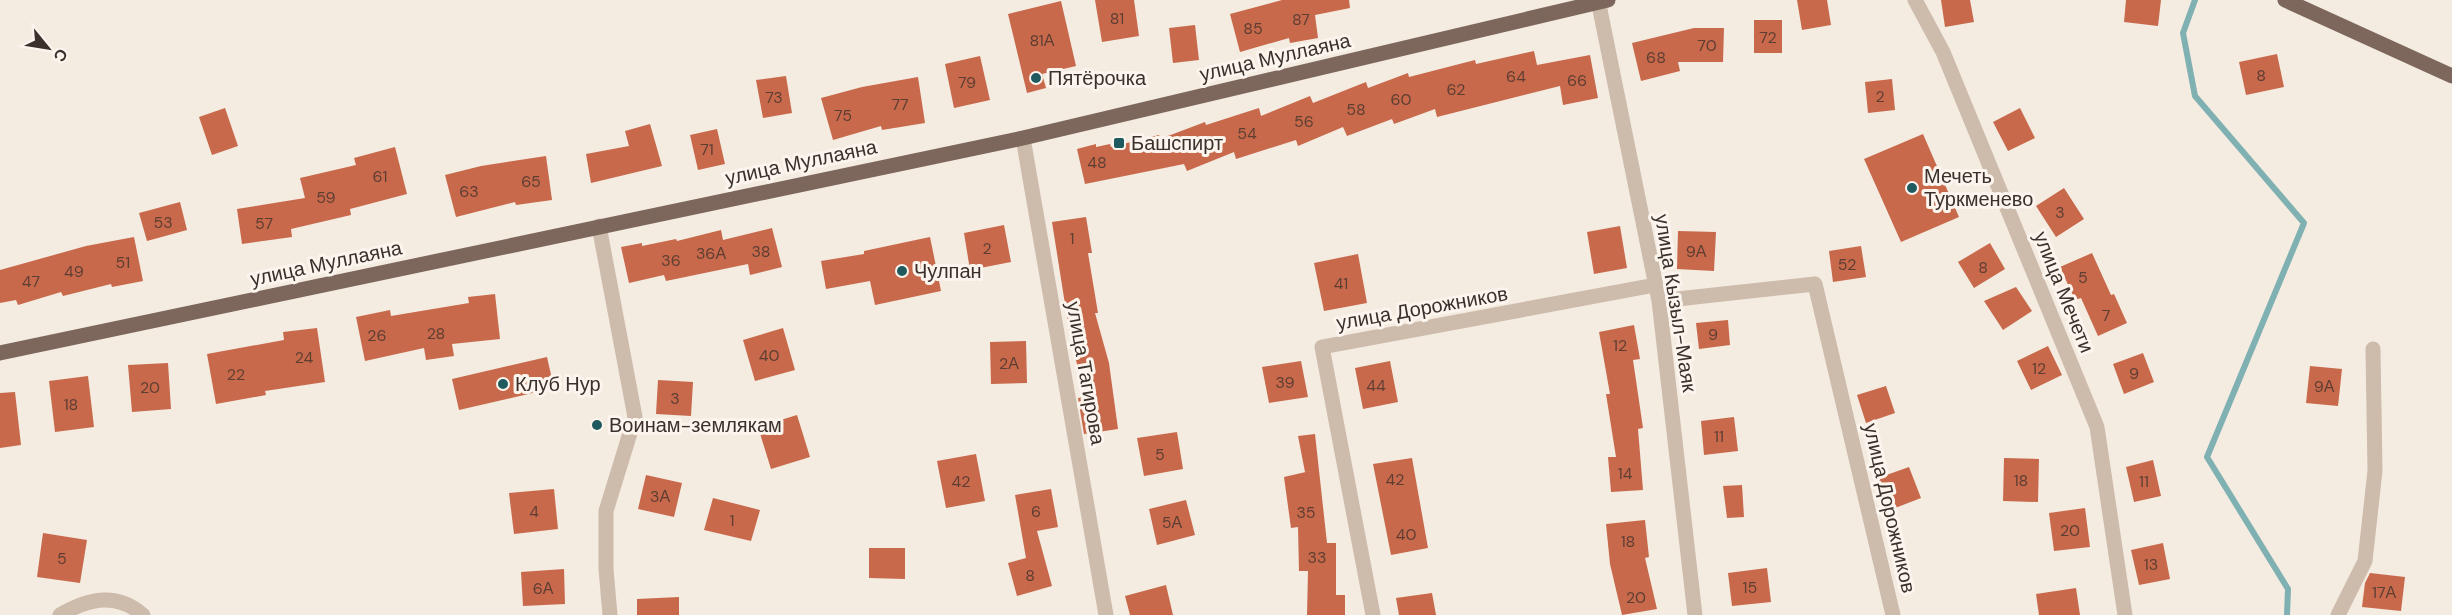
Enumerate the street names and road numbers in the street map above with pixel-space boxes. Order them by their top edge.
street label: улица Муллаяна [1197,27,1354,87]
street label: улица Муллаяна [723,133,880,191]
street label: улица Кызыл-Маяк [1649,212,1703,394]
street label: улица Мечети [2028,227,2100,357]
street label: улица Муллаяна [248,234,405,292]
street label: улица Дорожников [1334,280,1510,336]
street label: улица Тагирова [1061,299,1112,448]
street label: улица Дорожников [1858,421,1922,595]

